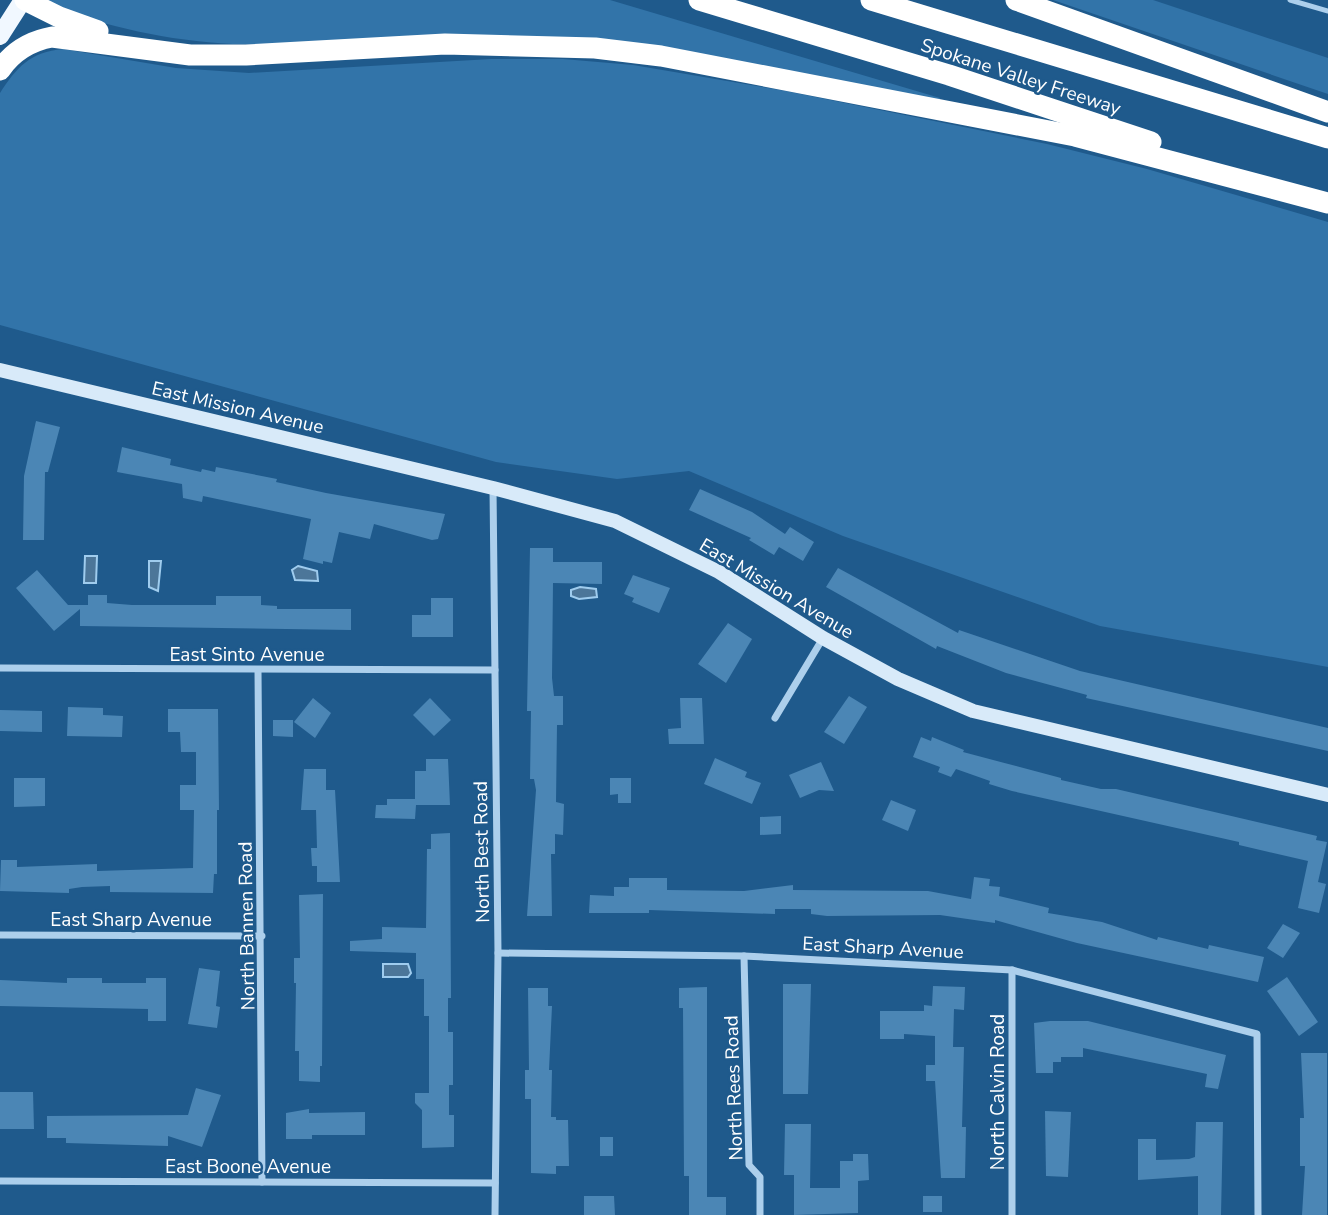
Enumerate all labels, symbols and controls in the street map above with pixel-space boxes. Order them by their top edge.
street label: Spokane Valley Freeway [917,32,1124,122]
street label: East Mission Avenue [149,376,326,440]
street label: East Mission Avenue [694,532,859,645]
street label: East Sinto Avenue [169,642,325,668]
street label: North Best Road [468,781,496,923]
street label: North Bannen Road [233,841,261,1011]
street label: East Sharp Avenue [50,907,212,933]
street label: East Sharp Avenue [802,931,964,965]
street label: North Calvin Road [985,1014,1011,1170]
street label: North Rees Road [718,1015,750,1161]
street label: East Boone Avenue [165,1154,331,1180]

